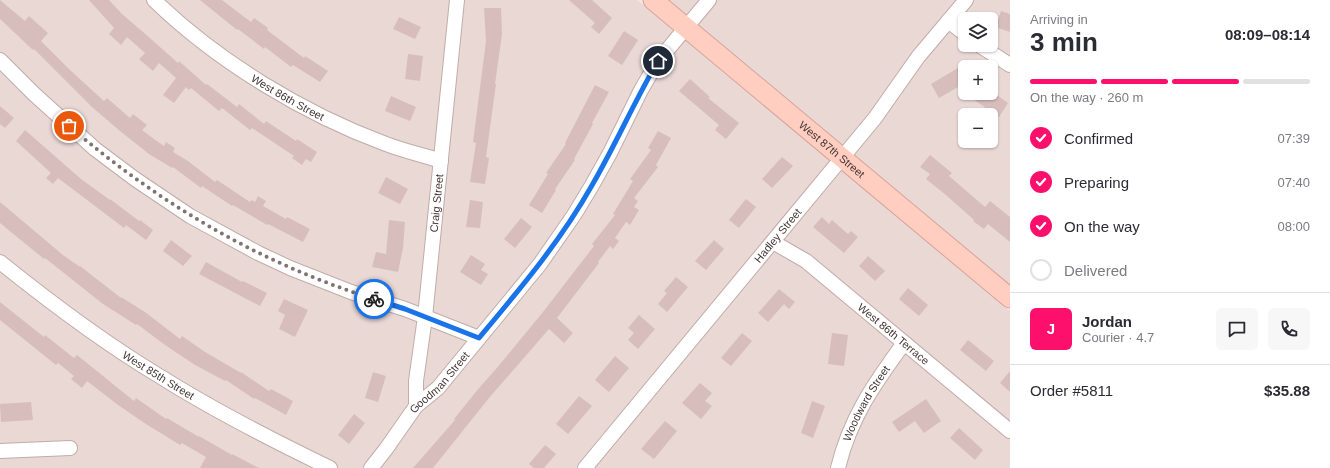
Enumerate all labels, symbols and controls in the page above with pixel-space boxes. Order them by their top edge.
map controls [958,12,998,148]
button: layers [958,12,998,52]
text: Arriving in [1030,12,1088,27]
text: 08:09–08:14 [1225,26,1310,43]
text: 3 min [1030,27,1098,57]
pin [641,44,675,78]
icon: home [647,50,669,72]
button: + [958,60,998,100]
street label: West 86th Street [249,72,326,123]
text: On the way · 260 m [1030,90,1143,105]
button: − [958,108,998,148]
pin [52,109,86,143]
icon: bag [58,115,80,137]
street label: West 87th Street [797,118,867,180]
icon: check [1030,127,1052,149]
text: Confirmed [1064,130,1133,147]
text: 07:39 [1277,131,1310,146]
icon: check [1030,171,1052,193]
street label: Craig Street [428,173,445,233]
text: Preparing [1064,174,1129,191]
text: 07:40 [1277,175,1310,190]
street label: Hadley Street [752,206,804,265]
icon: check [1030,215,1052,237]
text: On the way [1064,218,1140,235]
text: 08:00 [1277,219,1310,234]
text: Delivered [1064,262,1127,279]
courier [354,279,394,319]
icon: bike [363,288,385,310]
street label: West 86th Terrace [856,301,932,367]
button: chat [1216,308,1258,350]
button: phone [1268,308,1310,350]
text: Jordan [1082,313,1132,330]
text: J [1047,320,1055,337]
text: Courier · 4.7 [1082,330,1154,345]
street label: West 85th Street [121,349,196,402]
street label: Goodman Street [407,349,471,415]
street label: Woodward Street [841,363,892,443]
text: Order #5811 [1030,382,1113,399]
text: $35.88 [1264,382,1310,399]

